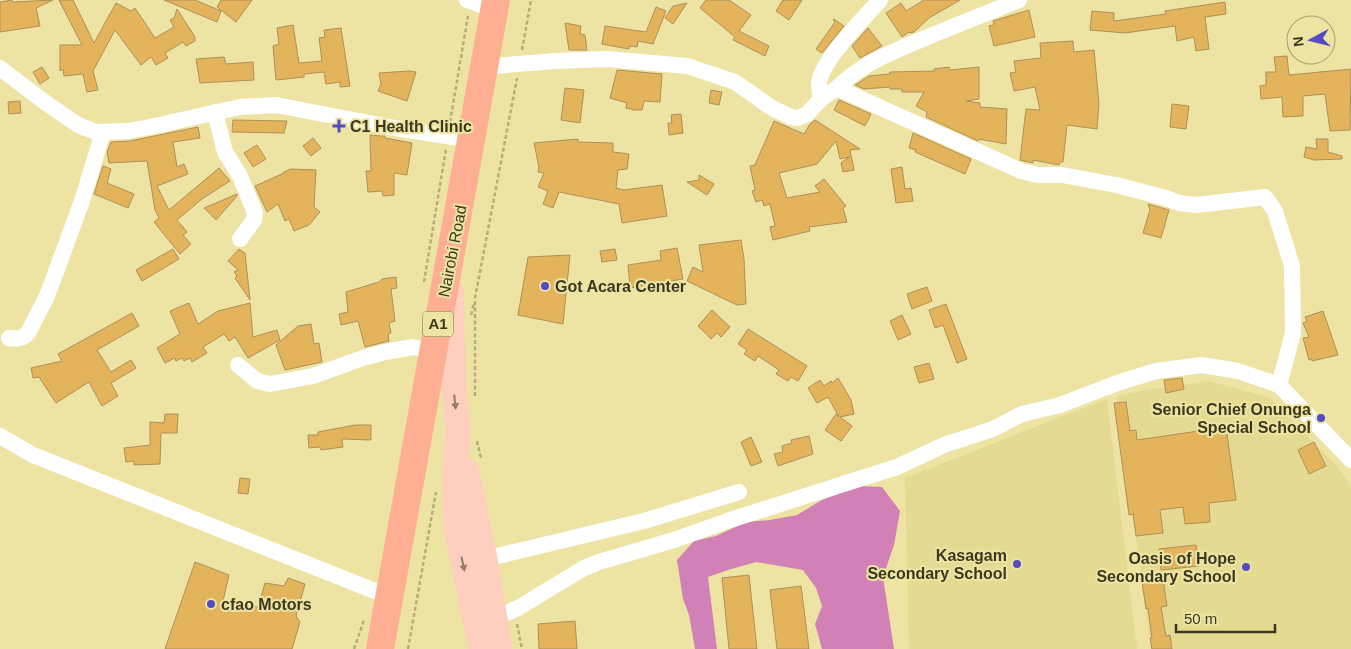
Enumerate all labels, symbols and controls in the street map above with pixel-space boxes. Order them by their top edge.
north arrow [1286,15,1336,65]
text: N [1290,36,1307,48]
place label: C1 Health Clinic [350,118,472,135]
marker: C1 Health Clinic [332,119,346,133]
street label: Nairobi Road [435,204,470,299]
place label: Got Acara Center [555,278,686,295]
marker: Got Acara Center [539,280,551,292]
road number: A1 [423,312,453,336]
one-way arrow [451,395,459,411]
place label: Senior Chief Onunga Special School [1152,401,1311,436]
marker: Senior Chief Onunga Special School [1315,412,1327,424]
place label: Kasagam Secondary School [867,547,1007,582]
place label: Oasis of Hope Secondary School [1096,550,1236,585]
one-way arrow [460,556,468,572]
marker: Kasagam Secondary School [1011,558,1023,570]
marker: Oasis of Hope Secondary School [1240,561,1252,573]
place label: cfao Motors [221,596,312,613]
marker: cfao Motors [205,598,217,610]
scale bar [1176,602,1275,634]
text: 50 m [1184,610,1217,627]

